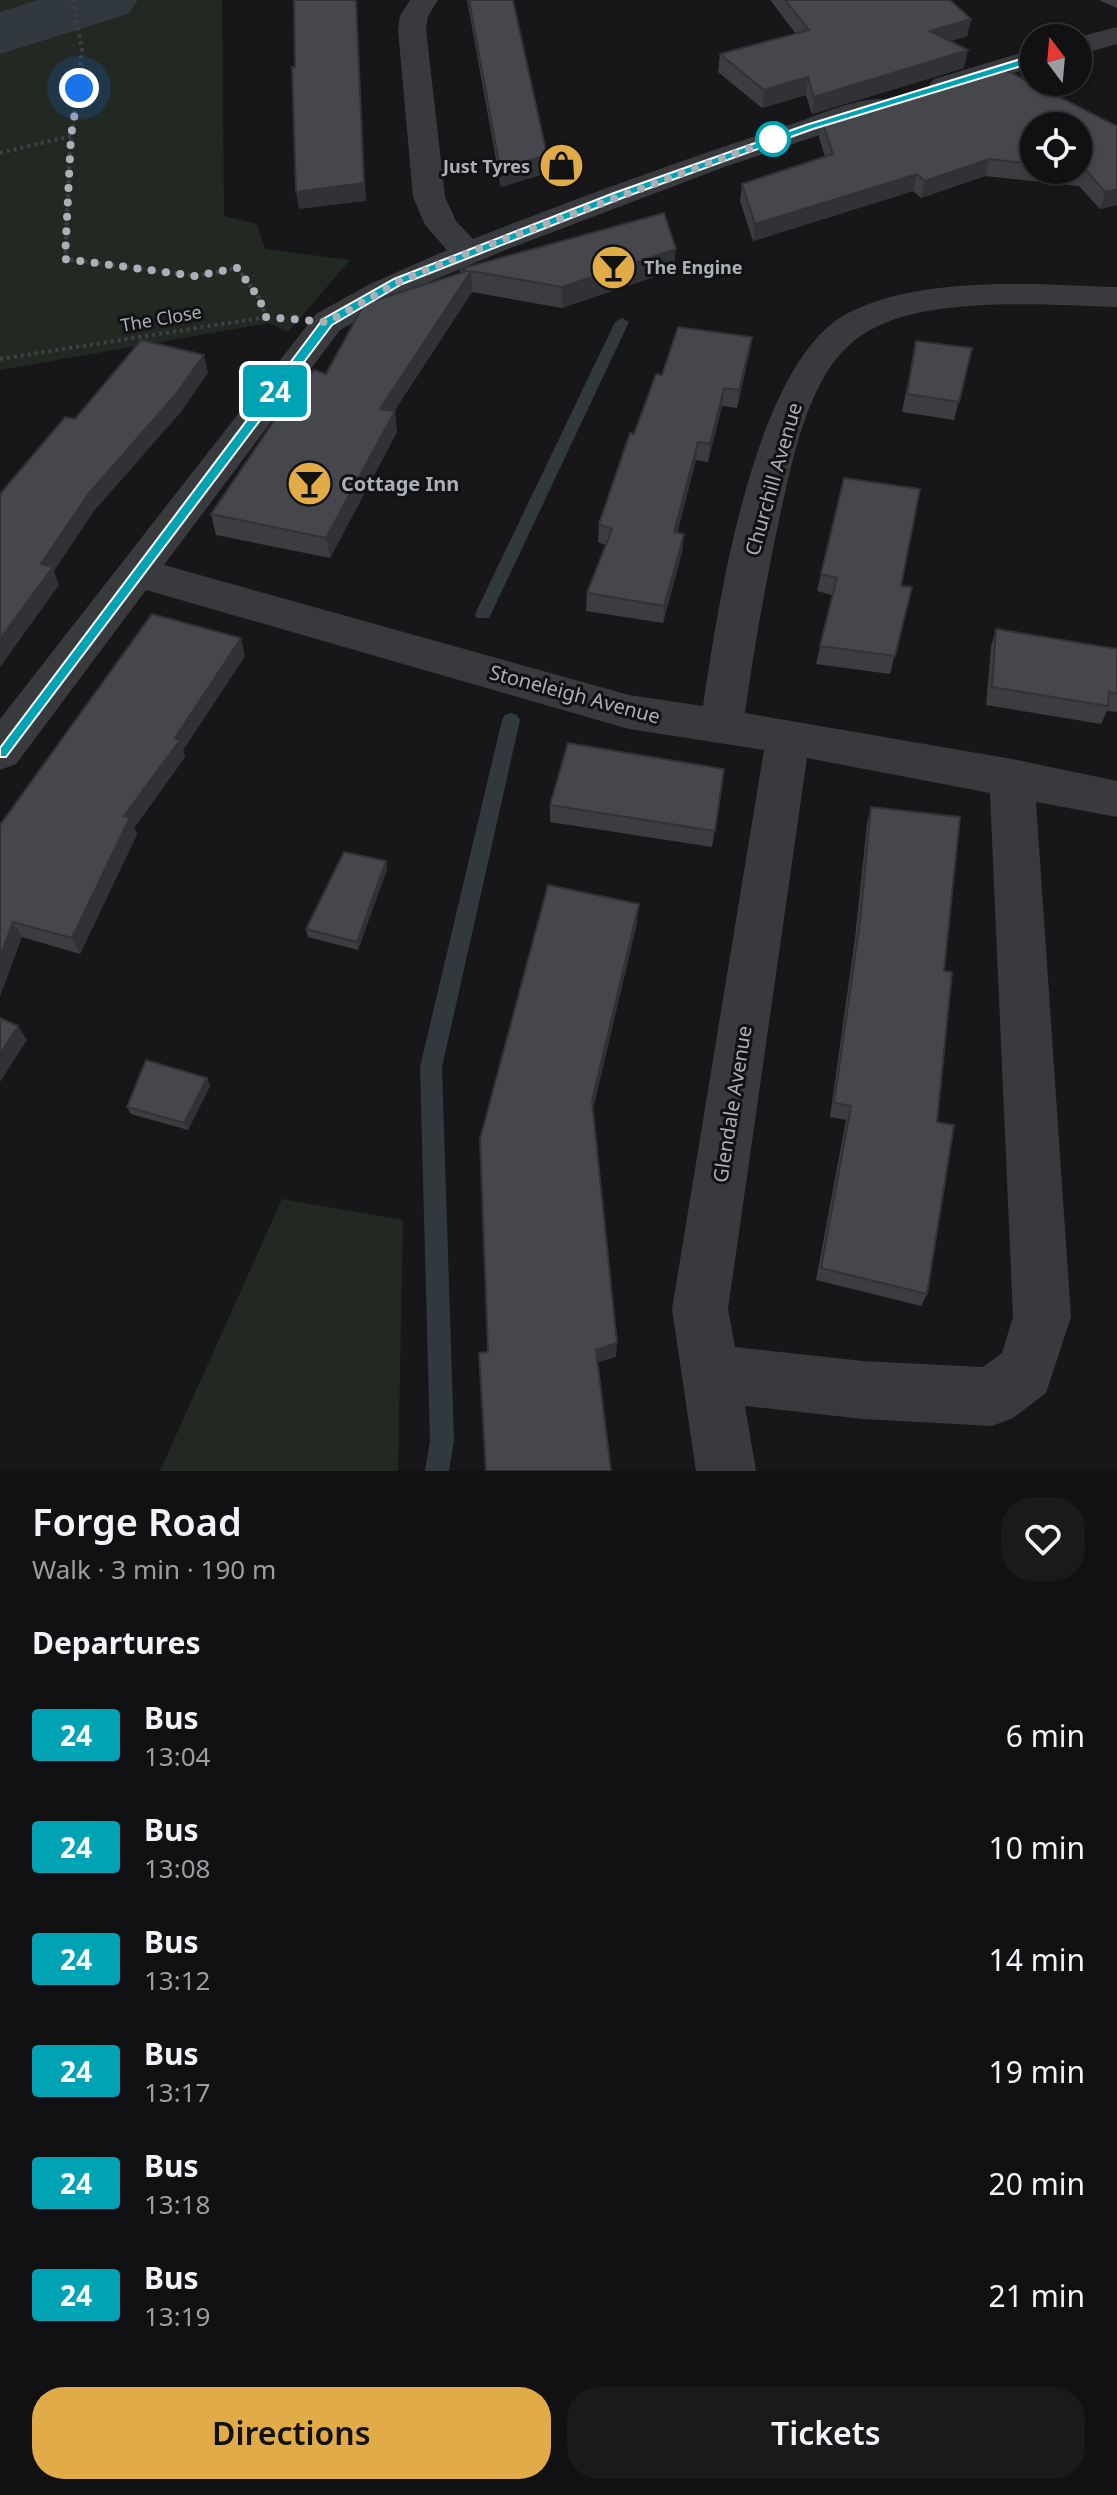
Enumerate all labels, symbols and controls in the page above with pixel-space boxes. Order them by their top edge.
north arrow [1020,24,1092,96]
map controls [1020,24,1092,184]
your location [59,68,99,108]
button: locate [1020,112,1092,184]
unlabelled marker [756,122,790,156]
shop icon: Just Tyres [537,142,585,190]
place label: Just Tyres [441,154,530,178]
bar icon: The Engine [589,243,637,291]
place label: The Engine [644,255,743,279]
street label: The Close [119,299,203,337]
line badge: 24 [239,365,311,417]
text: 24 [259,372,291,410]
street label: Churchill Avenue [738,399,808,559]
bar icon: Cottage Inn [286,459,334,507]
place label: Cottage Inn [341,470,459,497]
street label: Stoneleigh Avenue [487,658,663,730]
street label: Glendale Avenue [706,1023,758,1185]
text: Forge Road [32,1495,242,1547]
button: heart [1001,1497,1085,1581]
text: Walk · 3 min · 190 m [32,1551,276,1587]
text: Departures [32,1622,201,1663]
text: Bus [144,1697,199,1738]
text: 6 min [1006,1715,1085,1756]
text: 24 [60,1716,92,1754]
text: 13:04 [144,1738,210,1774]
text: Bus [144,1809,199,1850]
text: 10 min [989,1827,1085,1868]
text: 24 [60,1828,92,1866]
text: 13:08 [144,1850,210,1886]
text: Bus [144,1921,199,1962]
text: 14 min [989,1939,1085,1980]
text: 24 [60,1940,92,1978]
text: 13:12 [144,1962,210,1998]
text: Bus [144,2033,199,2074]
text: 19 min [989,2051,1085,2092]
text: 24 [60,2052,92,2090]
text: 13:17 [144,2074,210,2110]
text: Bus [144,2145,199,2186]
text: 20 min [989,2163,1085,2204]
text: 24 [60,2164,92,2202]
text: 13:18 [144,2186,210,2222]
text: Bus [144,2257,199,2298]
text: 21 min [989,2275,1085,2316]
text: 24 [60,2276,92,2314]
text: 13:19 [144,2298,210,2334]
button: Directions [32,2387,551,2479]
button: Tickets [567,2387,1085,2479]

